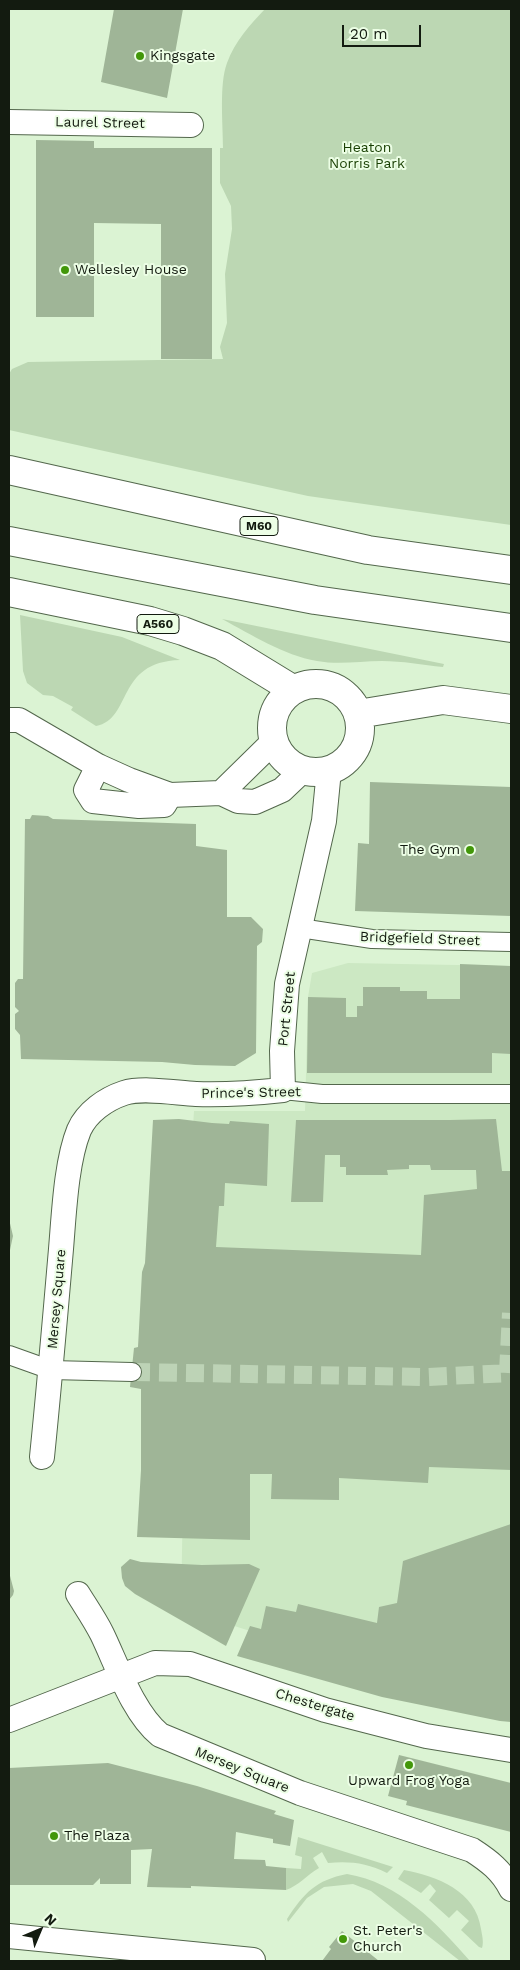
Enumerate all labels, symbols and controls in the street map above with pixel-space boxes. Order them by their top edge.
scale bar [345,15,424,47]
text: 20 m [350,25,388,43]
place label: Kingsgate [150,48,215,64]
marker: Kingsgate [134,50,146,62]
street label: Laurel Street [55,114,145,132]
park label: Heaton Norris Park [329,140,405,172]
place label: Wellesley House [75,262,187,278]
marker: Wellesley House [59,264,71,276]
road number: M60 [240,516,278,536]
road number: A560 [137,614,179,634]
place label: The Gym [400,842,460,858]
marker: The Gym [464,844,476,856]
street label: Bridgefield Street [360,929,480,949]
street label: Port Street [275,971,299,1047]
street label: Prince's Street [201,1084,301,1102]
street label: Mersey Square [44,1248,70,1350]
street label: Chestergate [273,1685,357,1725]
street label: Mersey Square [192,1743,292,1797]
marker: Upward Frog Yoga [403,1759,415,1771]
place label: Upward Frog Yoga [348,1773,470,1789]
place label: The Plaza [64,1828,130,1844]
marker: The Plaza [48,1830,60,1842]
north arrow [15,1905,65,1955]
text: N [41,1910,60,1929]
place label: St. Peter's Church [353,1923,423,1955]
marker: St. Peter's Church [337,1933,349,1945]

